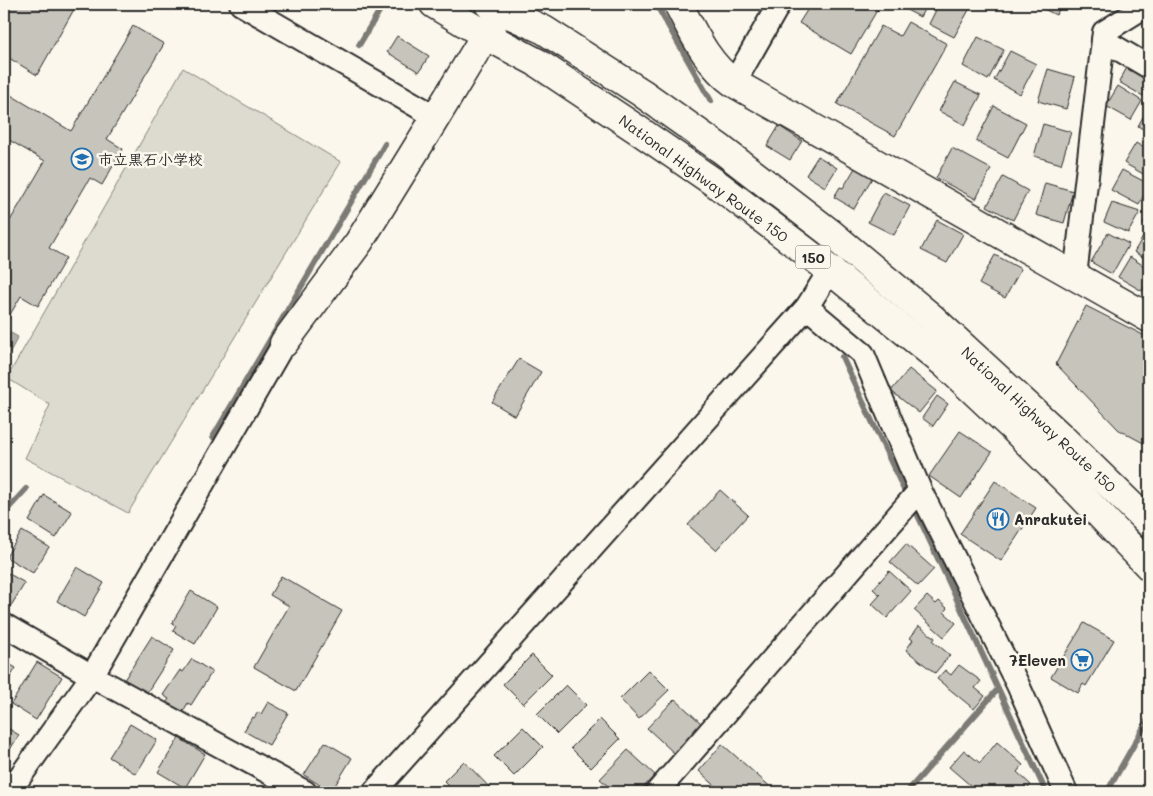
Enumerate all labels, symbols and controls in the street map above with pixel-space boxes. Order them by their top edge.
street label: National Highway Route 150 [615,110,793,246]
school or university icon: 市立黒石小学校 [70,147,94,171]
place label: 市立黒石小学校 [98,149,203,169]
road number: 150 [796,246,830,268]
street label: National Highway Route 150 [957,342,1121,496]
restaurant icon: Anrakutei [986,507,1010,531]
place label: Anrakutei [1014,509,1087,529]
supermarket icon: 7Eleven [1070,648,1094,672]
place label: 7Eleven [1009,650,1066,670]

